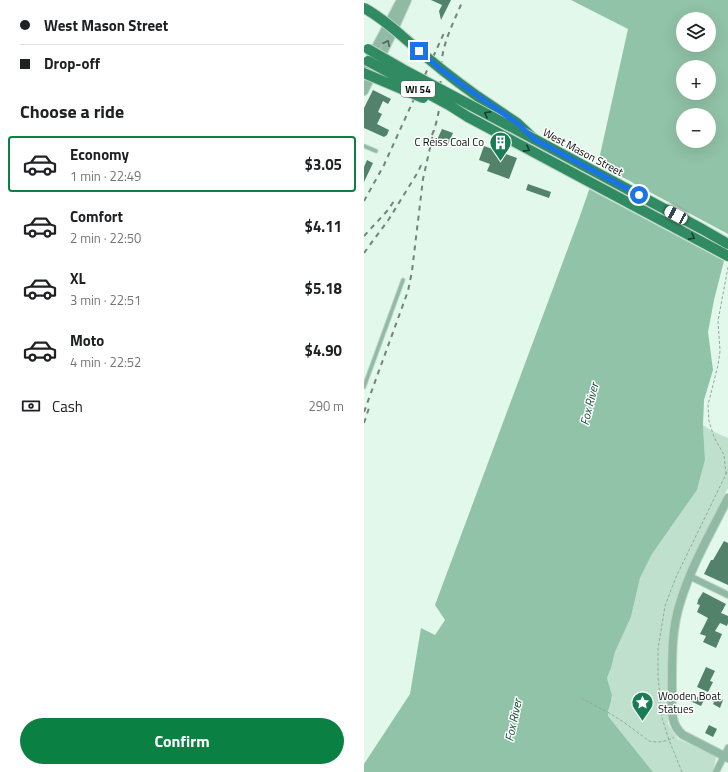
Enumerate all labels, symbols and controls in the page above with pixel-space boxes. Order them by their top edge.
map controls [676,12,716,148]
button: layers [676,12,716,52]
text: West Mason Street [44,14,168,37]
one-way arrow [382,40,390,48]
route end [410,42,428,60]
text: Drop-off [44,52,100,75]
button: + [676,60,716,100]
road number: WI 54 [401,81,435,97]
text: Choose a ride [20,98,124,125]
button: − [676,108,716,148]
one-way arrow [484,111,491,119]
street label: West Mason Street [540,124,626,180]
building icon: C Reiss Coal Co [487,129,513,162]
place label: C Reiss Coal Co [414,134,484,150]
text: Economy [70,143,129,166]
one-way arrow [523,144,530,152]
icon: car [22,146,58,182]
text: $3.05 [305,153,342,176]
text: 1 min · 22:49 [70,166,141,186]
route start [630,186,648,204]
car [663,204,689,226]
text: Comfort [70,205,123,228]
icon: car [22,208,58,244]
text: $4.11 [305,215,342,238]
text: 2 min · 22:50 [70,228,141,248]
one-way arrow [688,232,695,240]
text: XL [70,267,86,290]
icon: car [22,270,58,306]
text: $5.18 [305,277,342,300]
text: 3 min · 22:51 [70,290,141,310]
text: Moto [70,329,104,352]
icon: car [22,332,58,368]
text: $4.90 [305,339,342,362]
text: 4 min · 22:52 [70,352,141,372]
water label: Fox River [575,379,604,427]
icon: cash [20,395,42,417]
text: Cash [52,395,83,418]
text: 290 m [308,396,344,416]
place label: Wooden Boat Statues [658,688,721,717]
place icon: Wooden Boat Statues [629,689,655,722]
water label: Fox River [499,695,527,743]
button: Confirm [20,718,344,764]

